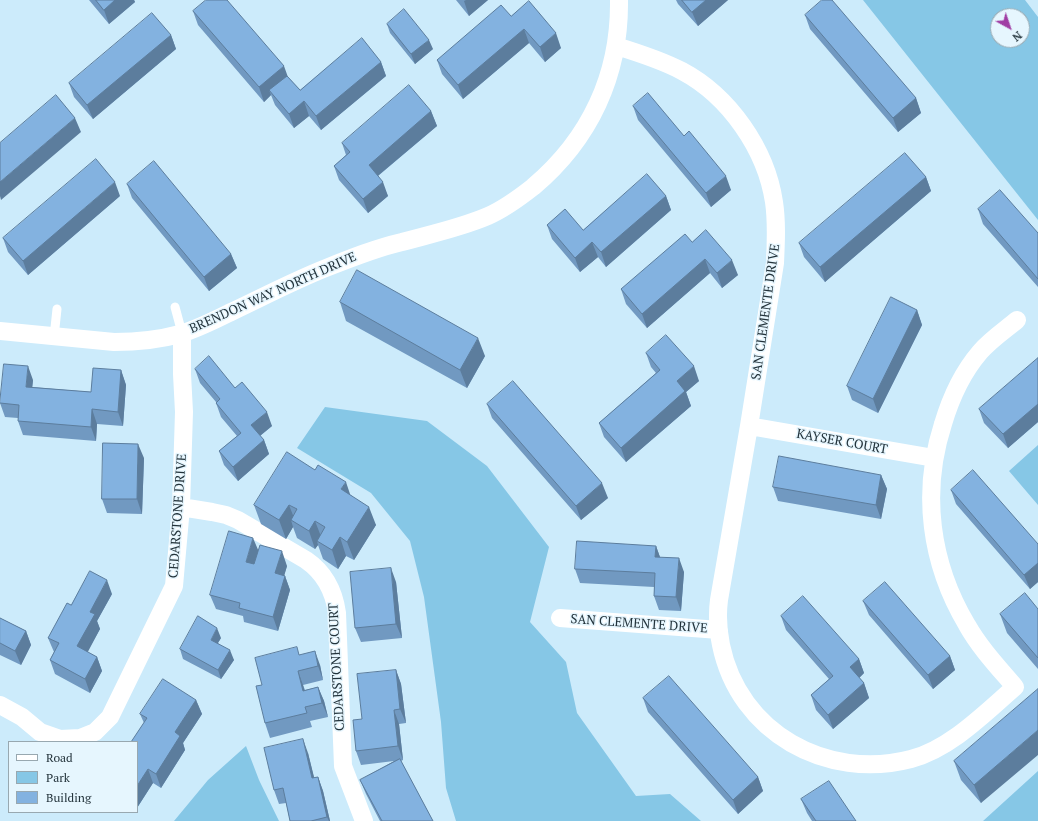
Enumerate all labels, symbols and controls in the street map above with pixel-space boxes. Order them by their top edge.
north arrow [990,8,1030,48]
text: N [1009,28,1025,44]
street label: SAN CLEMENTE DRIVE [749,243,783,381]
street label: BRENDON WAY NORTH DRIVE [187,249,359,337]
street label: KAYSER COURT [795,426,889,458]
street label: CEDARSTONE DRIVE [166,453,190,579]
street label: CEDARSTONE COURT [326,603,348,731]
street label: SAN CLEMENTE DRIVE [570,611,708,637]
legend [8,741,138,813]
text: Road [46,750,73,765]
text: Park [46,770,70,785]
text: Building [46,790,91,805]

